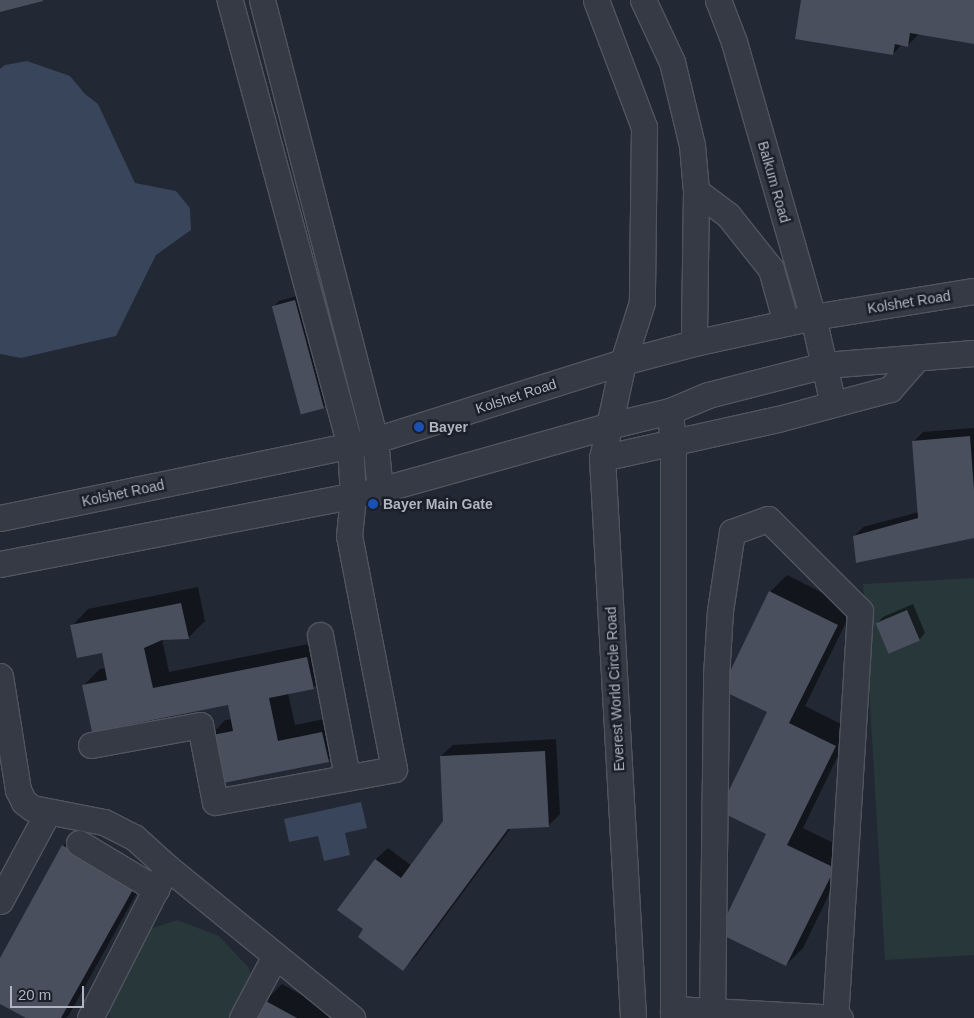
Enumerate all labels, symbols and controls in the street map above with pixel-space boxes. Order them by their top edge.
street label: Balkum Road [754,139,794,225]
street label: Kolshet Road [866,287,952,317]
street label: Kolshet Road [473,375,559,417]
place label: Bayer [429,419,468,435]
marker: Bayer [413,421,425,433]
street label: Kolshet Road [80,476,166,510]
place label: Bayer Main Gate [383,496,493,512]
marker: Bayer Main Gate [367,498,379,510]
street label: Everest World Circle Road [602,606,628,772]
scale bar [12,976,86,1008]
text: 20 m [18,986,51,1003]

